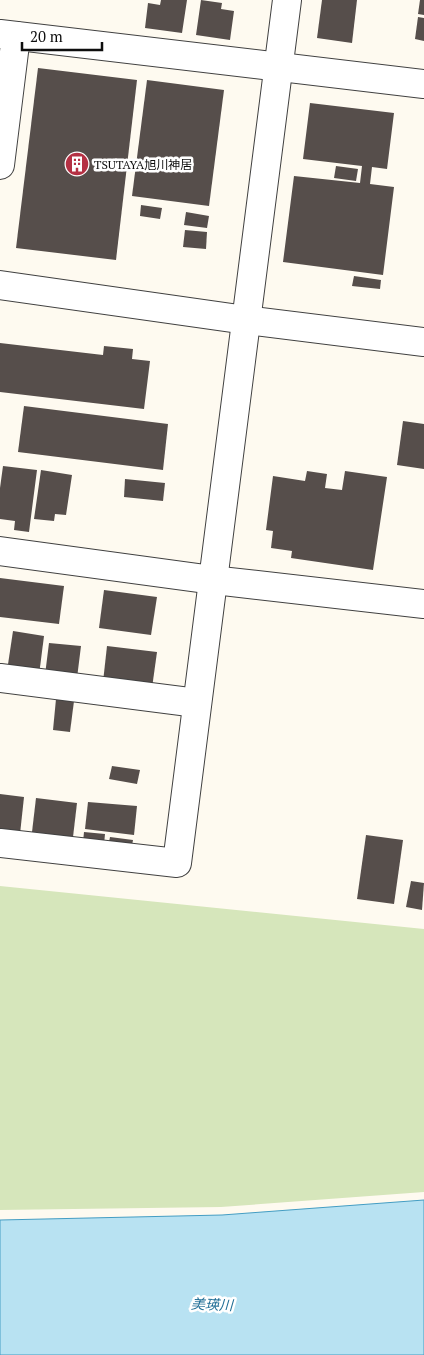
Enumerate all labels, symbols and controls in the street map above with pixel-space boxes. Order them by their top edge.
scale bar [22,20,102,52]
text: 20 m [30,26,63,46]
building icon: TSUTAYA旭川神居 [64,151,90,177]
place label: TSUTAYA旭川神居 [94,157,192,172]
water label: 美瑛川 [191,1294,235,1314]

